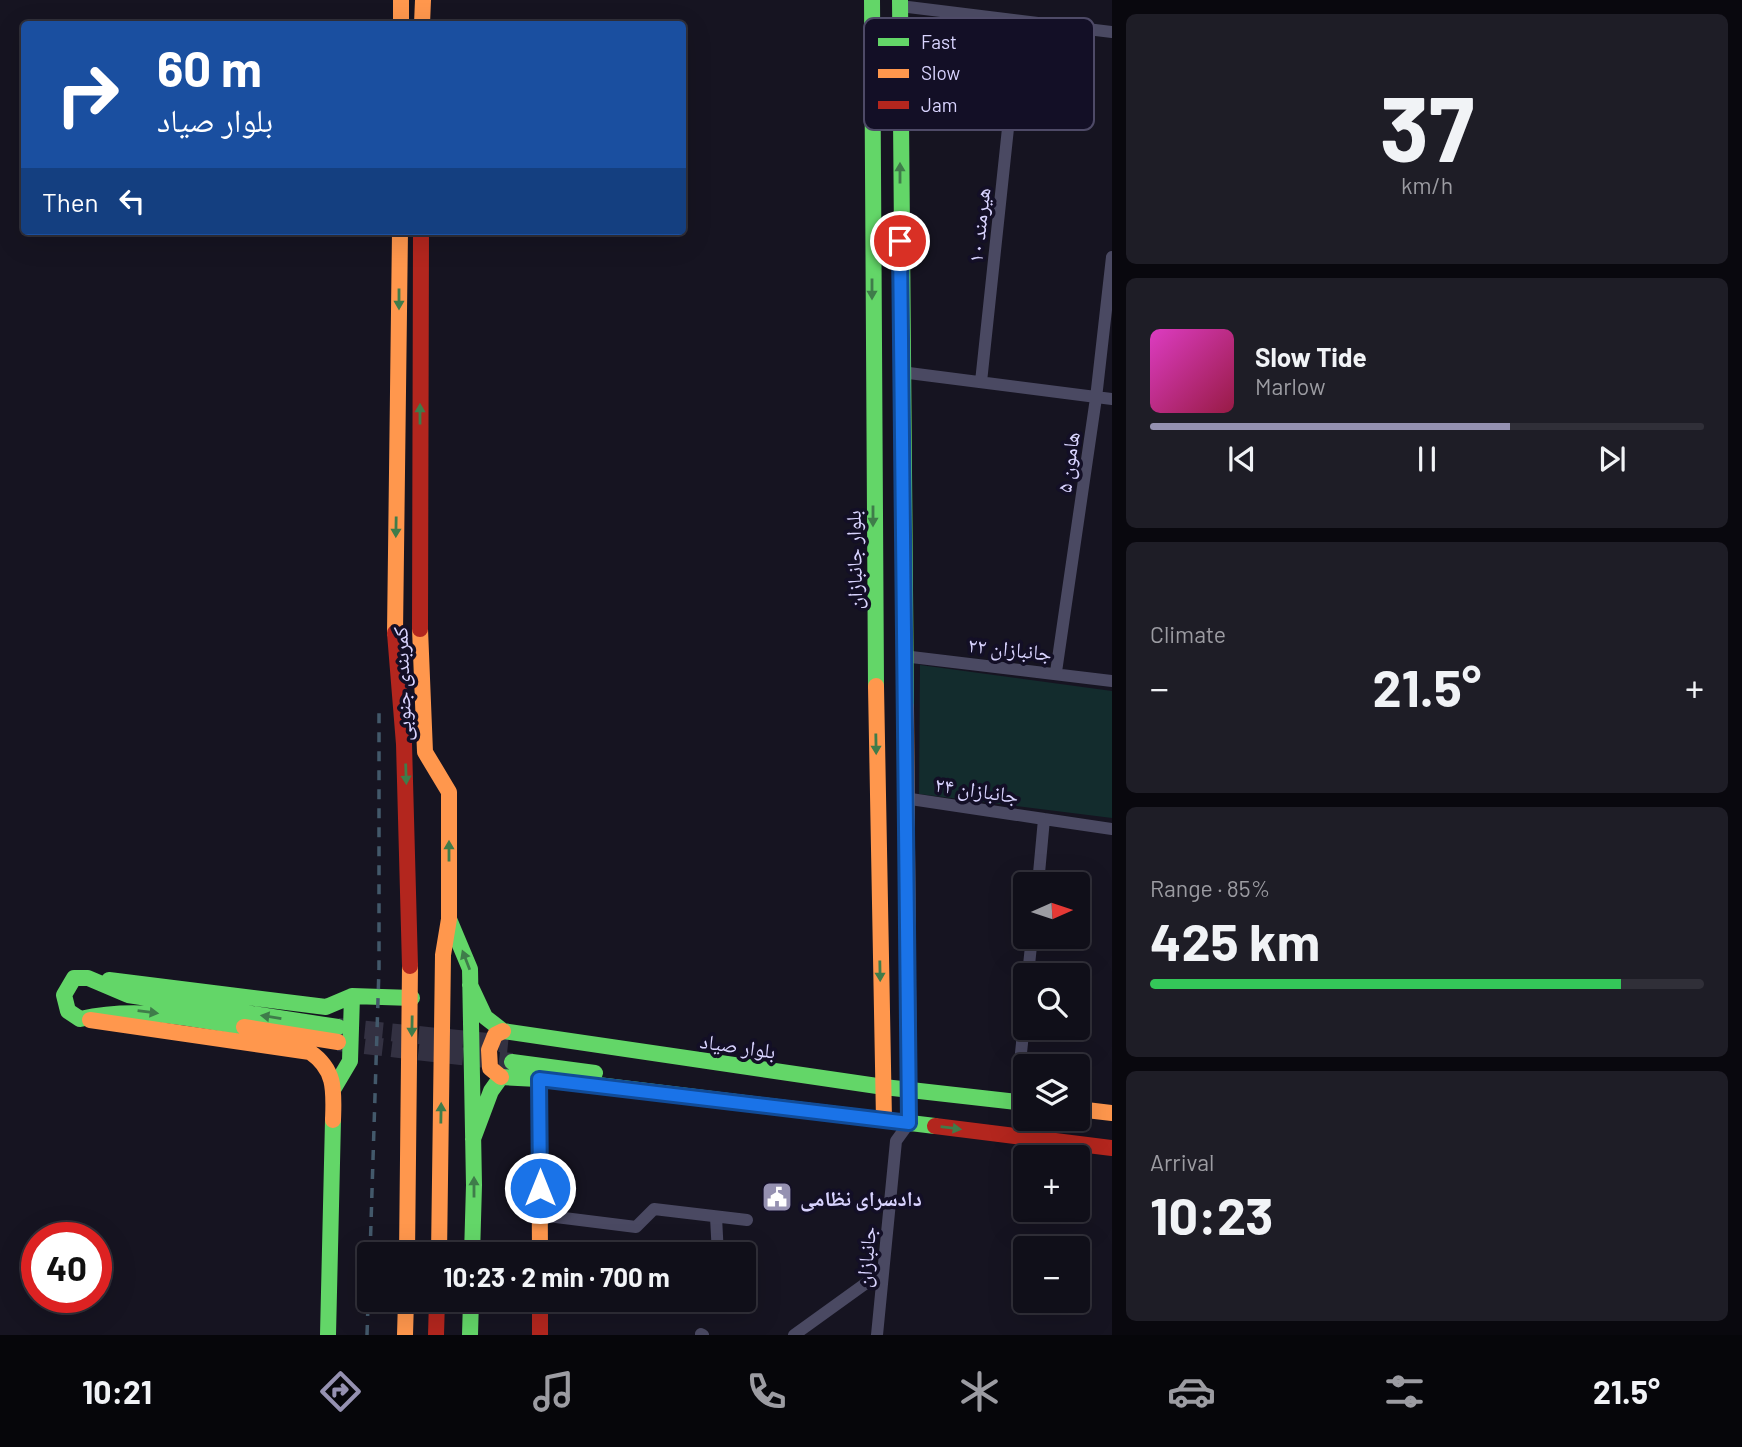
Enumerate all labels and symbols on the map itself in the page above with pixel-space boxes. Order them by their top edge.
legend [864,18,1094,130]
text: Fast [921,30,957,53]
text: Slow [921,61,960,84]
text: Jam [921,93,957,116]
one-way arrow [894,162,906,184]
street label: هیرمند ۱۰ [962,186,995,264]
pin [870,211,930,271]
one-way arrow [866,278,878,300]
one-way arrow [394,288,405,310]
one-way arrow [414,403,426,425]
street label: هامون ۵ [1050,430,1085,494]
one-way arrow [867,505,879,527]
street label: بلوار جانبازان [840,510,867,610]
one-way arrow [391,516,402,538]
street label: کمربندی جنوبی [387,626,417,742]
street label: جانبازان ۲۲ [967,631,1053,666]
one-way arrow [871,733,882,755]
one-way arrow [401,763,412,785]
street label: جانبازان ۲۴ [933,771,1021,808]
one-way arrow [443,840,455,862]
north arrow [1013,872,1090,948]
one-way arrow [460,949,471,970]
one-way arrow [874,960,886,982]
one-way arrow [137,1007,159,1018]
one-way arrow [260,1011,282,1022]
one-way arrow [406,1015,418,1037]
street label: بلوار صیاد [698,1027,777,1063]
one-way arrow [435,1102,447,1124]
one-way arrow [941,1123,963,1134]
position arrow [503,1151,577,1225]
one-way arrow [468,1175,480,1197]
public building icon: دادسرای نظامی [760,1180,794,1214]
place label: دادسرای نظامی [800,1185,922,1212]
speed limit sign: 40 [21,1222,112,1313]
street label: جانبازان [850,1225,881,1289]

